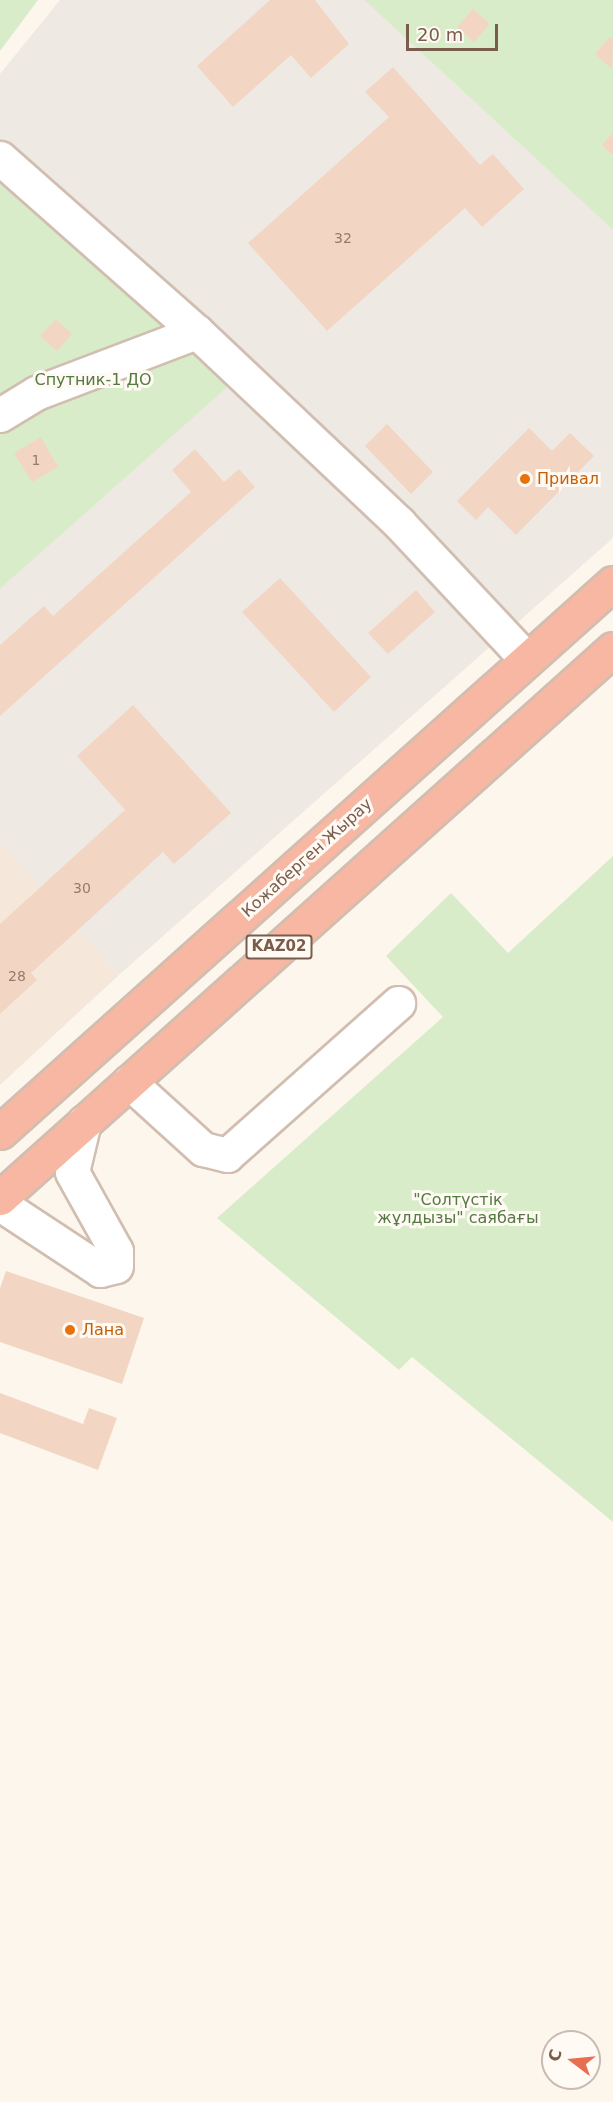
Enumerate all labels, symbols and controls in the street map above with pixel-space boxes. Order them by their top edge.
scale bar [409,12,500,50]
text: 20 m [417,24,463,45]
house number: 32 [334,230,352,246]
park label: Спутник-1 ДО [34,370,152,390]
house number: 1 [32,452,40,468]
place label: Привал [537,469,599,489]
marker: Привал [518,472,532,486]
street label: Кожаберген Жырау [238,795,376,921]
house number: 30 [73,880,91,896]
road number: KAZ02 [244,935,314,959]
house number: 28 [8,968,26,984]
park label: "Солтүстік жұлдызы" саябағы [377,1190,539,1228]
place label: Лана [82,1320,124,1340]
marker: Лана [63,1323,77,1337]
north arrow [541,2030,601,2090]
text: С [544,2047,566,2064]

